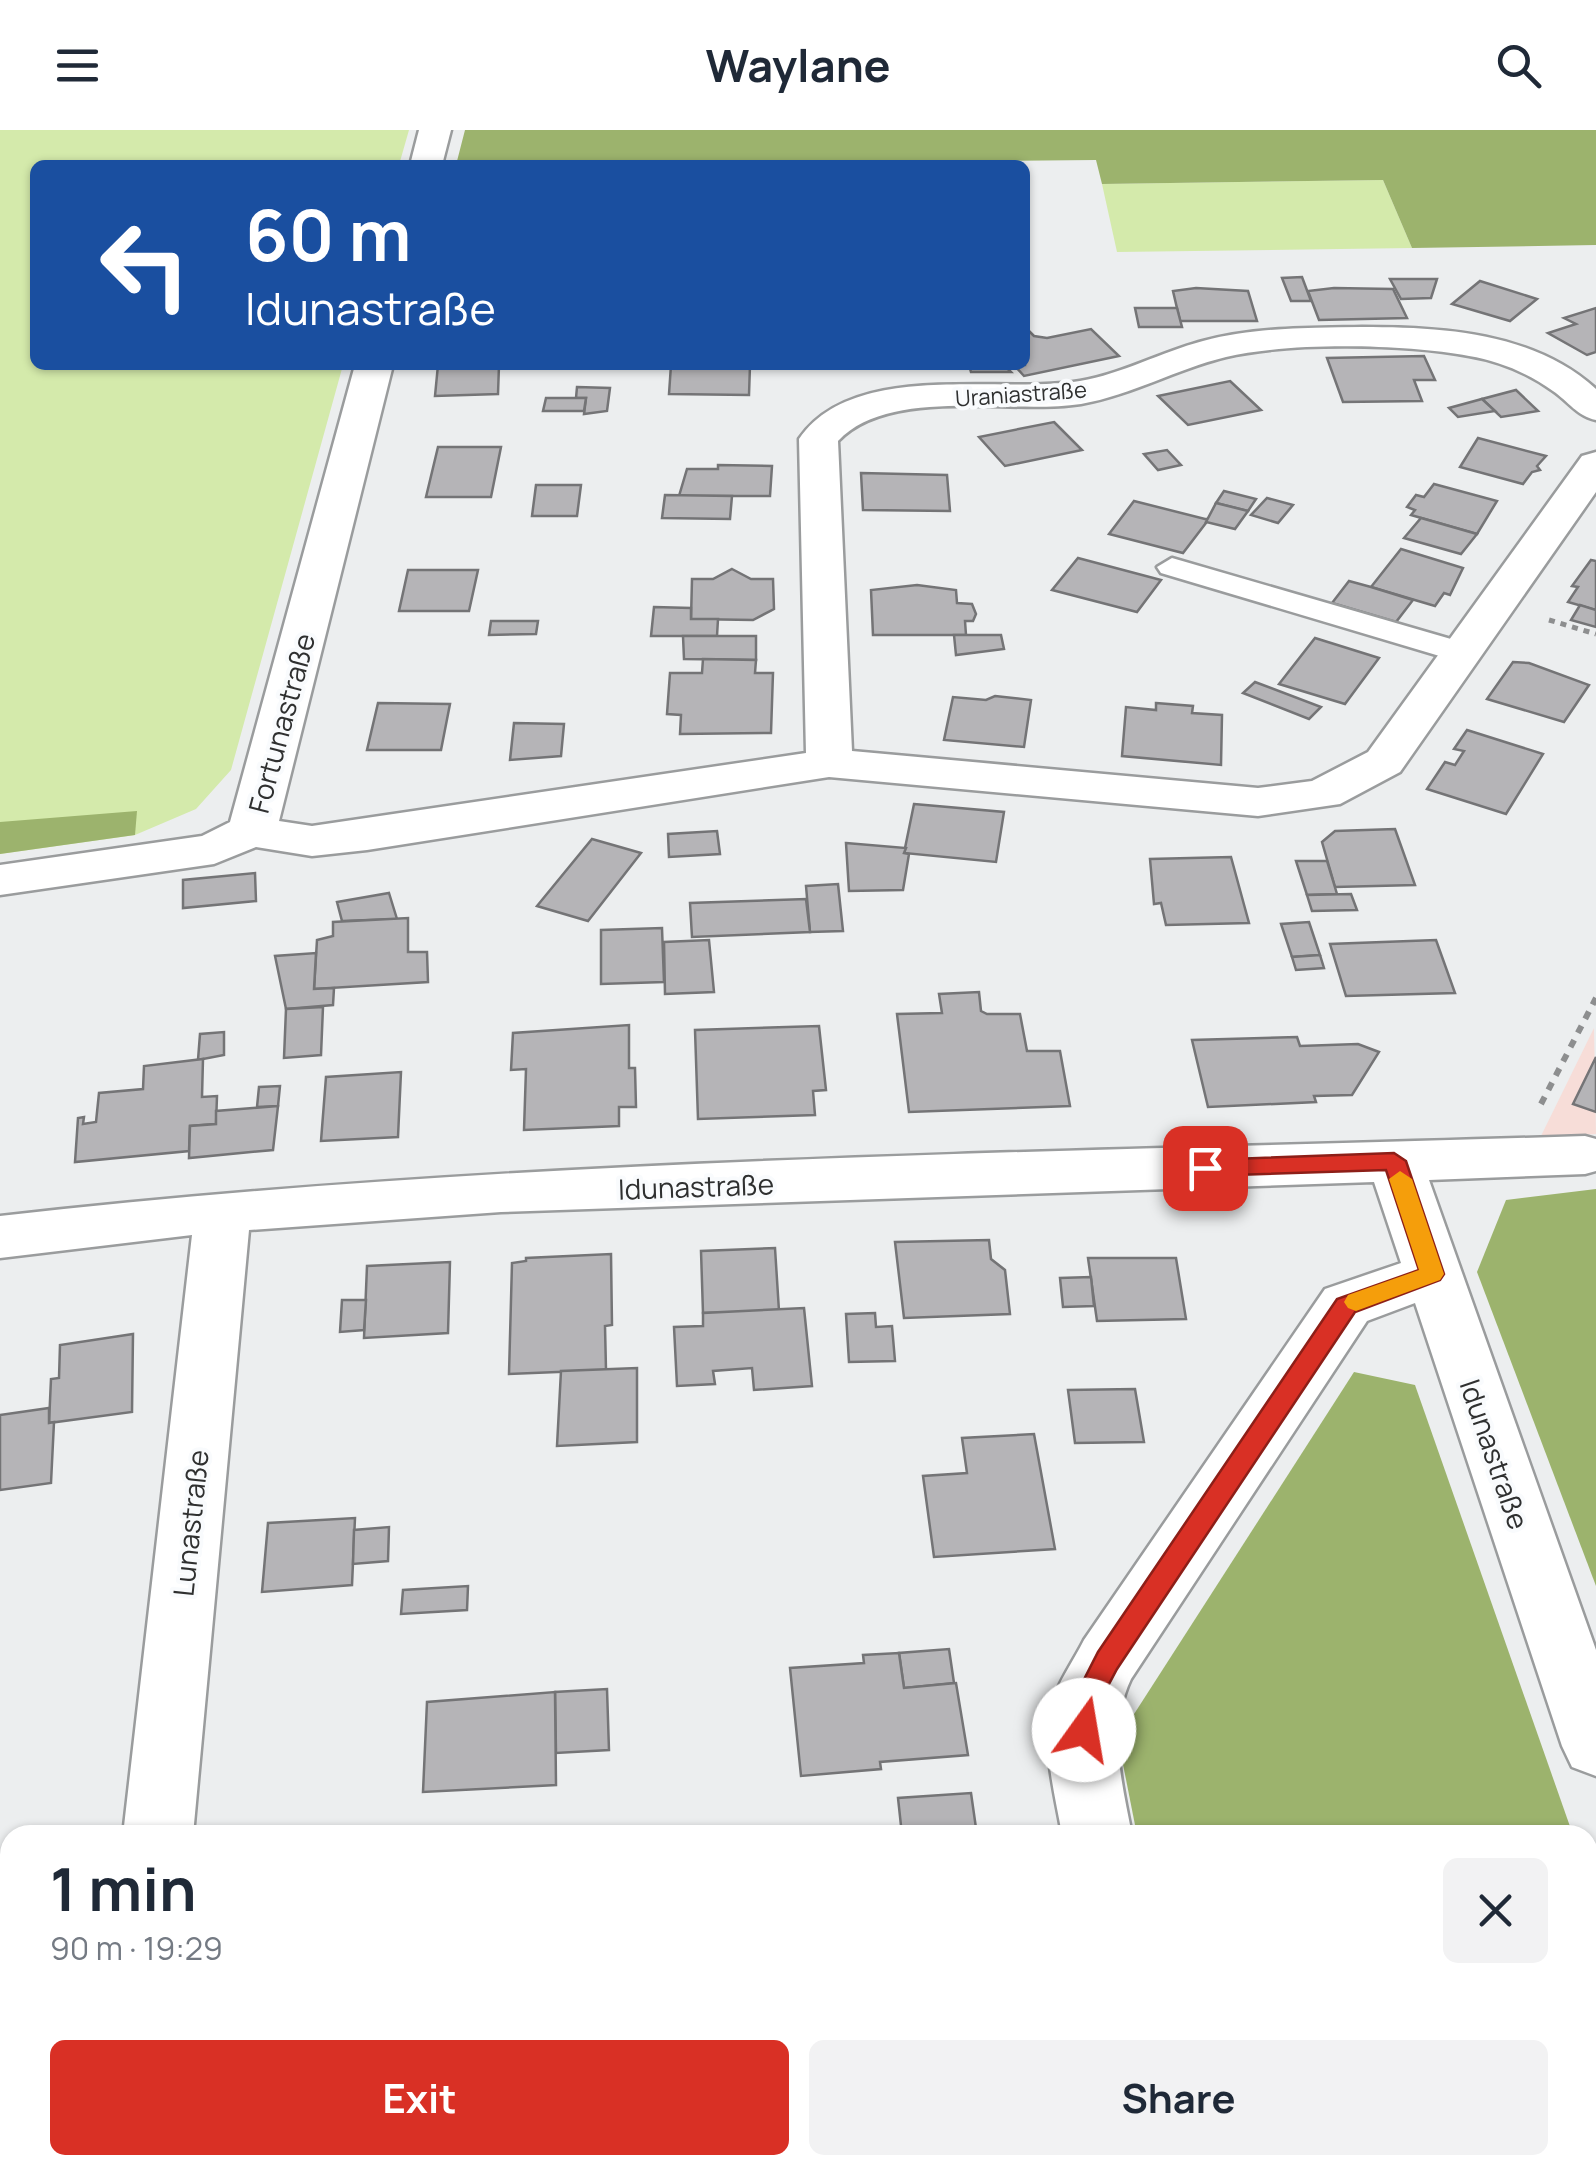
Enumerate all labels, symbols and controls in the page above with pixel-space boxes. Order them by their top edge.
text: Waylane [705,34,891,96]
icon: menu [50,38,105,93]
icon: search [1491,38,1546,93]
text: 60 m [245,186,412,282]
icon: left [80,200,210,330]
text: Idunastraße [245,277,496,339]
street label: Uraniastraße [954,374,1088,414]
street label: Fortunastraße [239,629,323,817]
pin [1163,1126,1248,1211]
icon: arrive [1178,1141,1233,1196]
street label: Idunastraße [617,1164,775,1208]
street label: Idunastraße [1452,1374,1538,1534]
street label: Lunastraße [163,1448,217,1598]
position arrow [1032,1678,1136,1782]
text: 1 min [50,1847,197,1929]
button: close [1443,1858,1548,1963]
text: 90 m · 19:29 [50,1926,223,1970]
button: Exit [50,2040,789,2155]
button: Share [809,2040,1548,2155]

